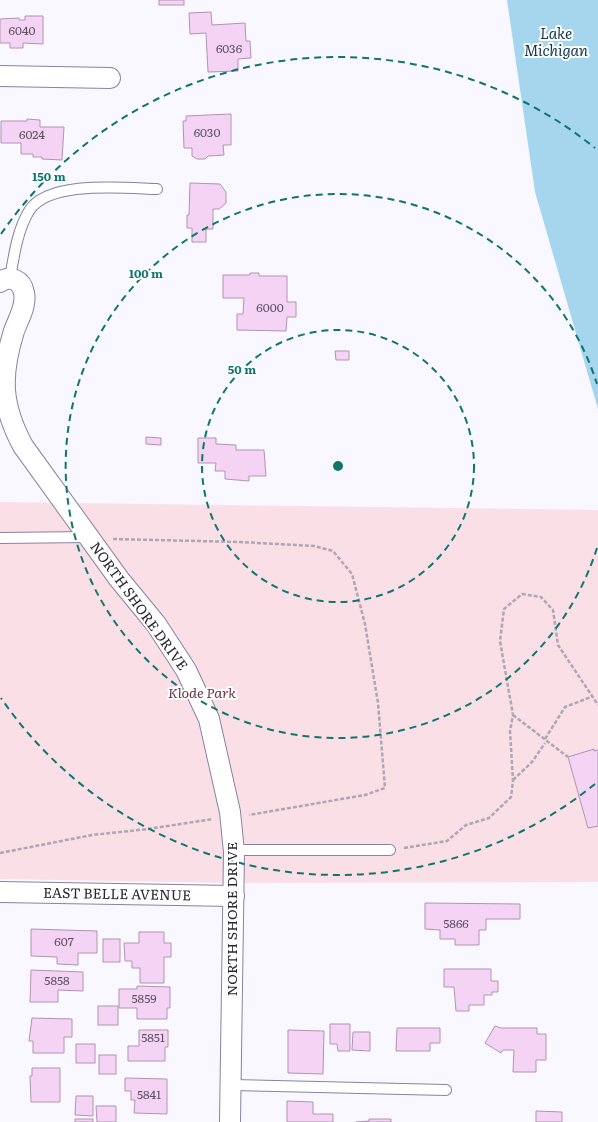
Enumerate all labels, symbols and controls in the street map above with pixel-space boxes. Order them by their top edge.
house number: 6040 [9,21,36,39]
water label: Lake Michigan [524,21,588,61]
house number: 6036 [216,39,243,57]
house number: 6030 [194,123,220,141]
house number: 6024 [19,125,45,143]
text: 150 m [32,167,66,185]
text: 100 m [129,264,163,282]
house number: 6000 [256,298,284,316]
text: 50 m [228,360,256,378]
centre of rings [331,459,345,473]
street label: NORTH SHORE DRIVE [86,537,193,674]
park label: Klode Park [168,682,236,702]
street label: NORTH SHORE DRIVE [221,842,241,996]
street label: EAST BELLE AVENUE [43,882,191,904]
house number: 5866 [443,914,469,932]
house number: 607 [54,932,74,950]
house number: 5858 [44,971,70,989]
house number: 5859 [131,989,157,1007]
house number: 5851 [141,1028,165,1046]
house number: 5841 [137,1085,161,1103]

